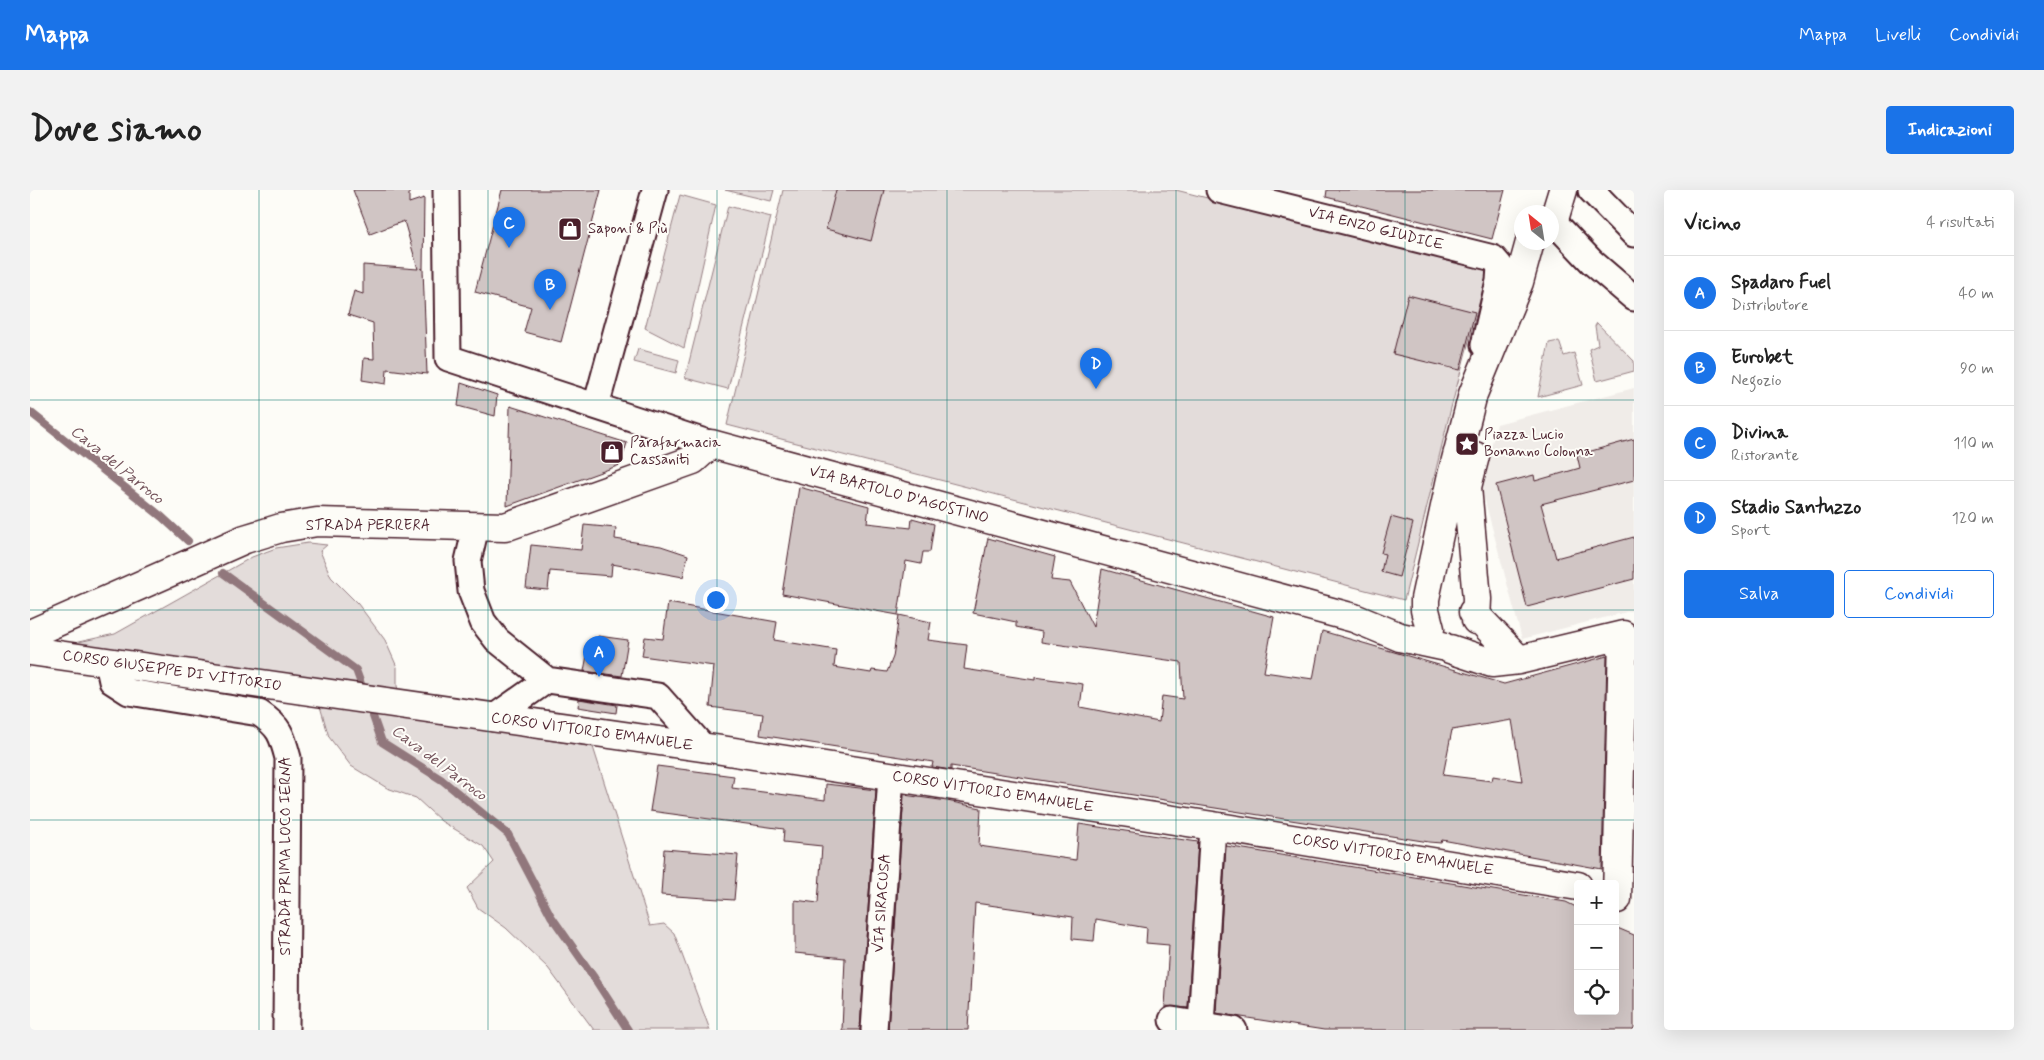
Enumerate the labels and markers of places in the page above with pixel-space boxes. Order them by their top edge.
pin: C [493,207,525,248]
shop icon: Saponi & Più [557,216,583,242]
place label: Saponi & Più [588,219,667,239]
pin: B [534,269,566,310]
pin: D [1080,348,1112,389]
place label: Piazza Lucio Bonanno Colonna [1484,425,1594,462]
place icon: Piazza Lucio Bonanno Colonna [1454,431,1480,457]
place label: Parafarmacia Cassaniti [630,433,722,470]
shop icon: Parafarmacia Cassaniti [599,439,625,465]
pin: A [583,636,615,677]

